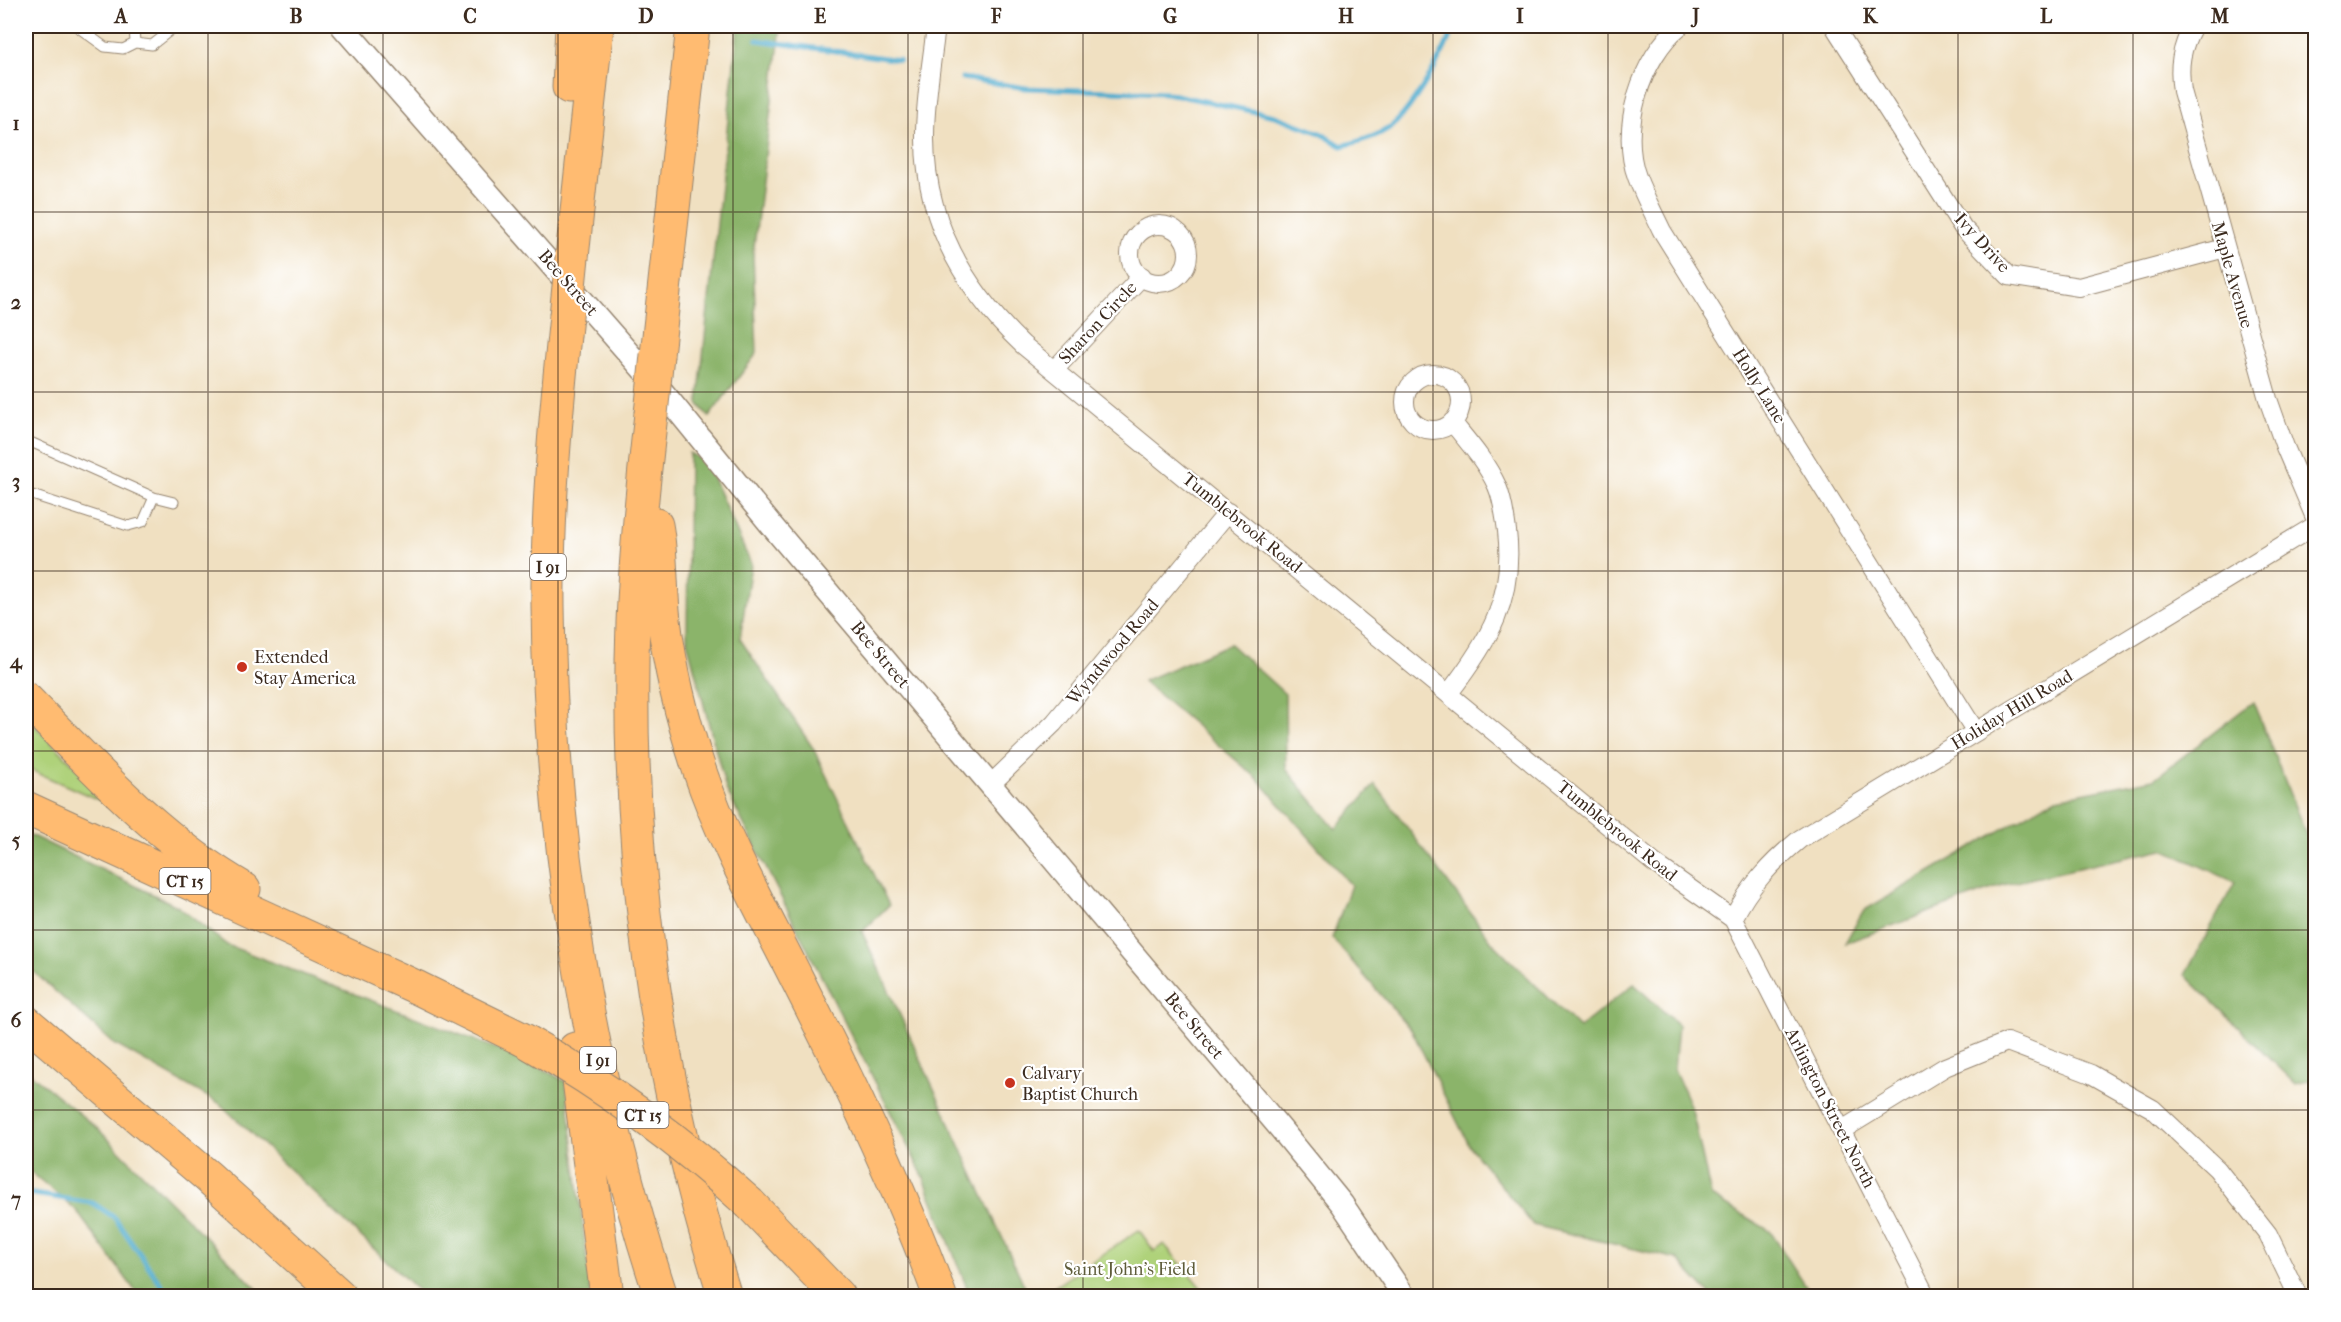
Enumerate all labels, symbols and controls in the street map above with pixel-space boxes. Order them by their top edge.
text: A [113,5,129,28]
text: B [289,5,303,28]
text: C [463,5,477,28]
text: D [638,5,654,28]
text: E [814,5,826,28]
text: F [990,5,1002,28]
text: G [1163,5,1177,28]
text: H [1338,5,1354,28]
text: I [1516,5,1524,28]
text: J [1690,5,1700,28]
text: K [1863,5,1879,28]
text: L [2040,5,2053,28]
text: M [2210,5,2230,28]
text: 1 [12,112,20,135]
street label: Ivy Drive [1950,209,2014,277]
street label: Maple Avenue [2207,219,2257,331]
street label: Bee Street [534,246,603,321]
street label: Sharon Circle [1054,277,1142,369]
text: 2 [11,291,21,314]
street label: Holly Lane [1728,345,1790,427]
street label: Tumblebrook Road [1178,468,1306,578]
text: 3 [12,470,20,493]
road number: I 91 [530,554,566,580]
street label: Wyndwood Road [1062,595,1164,710]
street label: Bee Street [846,617,914,693]
place label: Extended Stay America [254,647,356,689]
text: 4 [9,650,23,674]
marker: Extended Stay America [235,660,249,674]
street label: Holiday Hill Road [1947,665,2077,755]
street label: Tumblebrook Road [1553,776,1681,886]
text: 5 [12,829,21,852]
road number: CT 15 [160,868,210,894]
street label: Bee Street [1160,988,1228,1064]
text: 6 [11,1009,23,1032]
street label: Arlington Street North [1780,1023,1880,1192]
road number: I 91 [580,1047,616,1073]
place label: Calvary Baptist Church [1022,1063,1138,1105]
marker: Calvary Baptist Church [1003,1076,1017,1090]
road number: CT 15 [618,1102,668,1128]
text: 7 [10,1188,21,1211]
park label: Saint John's Field [1064,1259,1196,1280]

